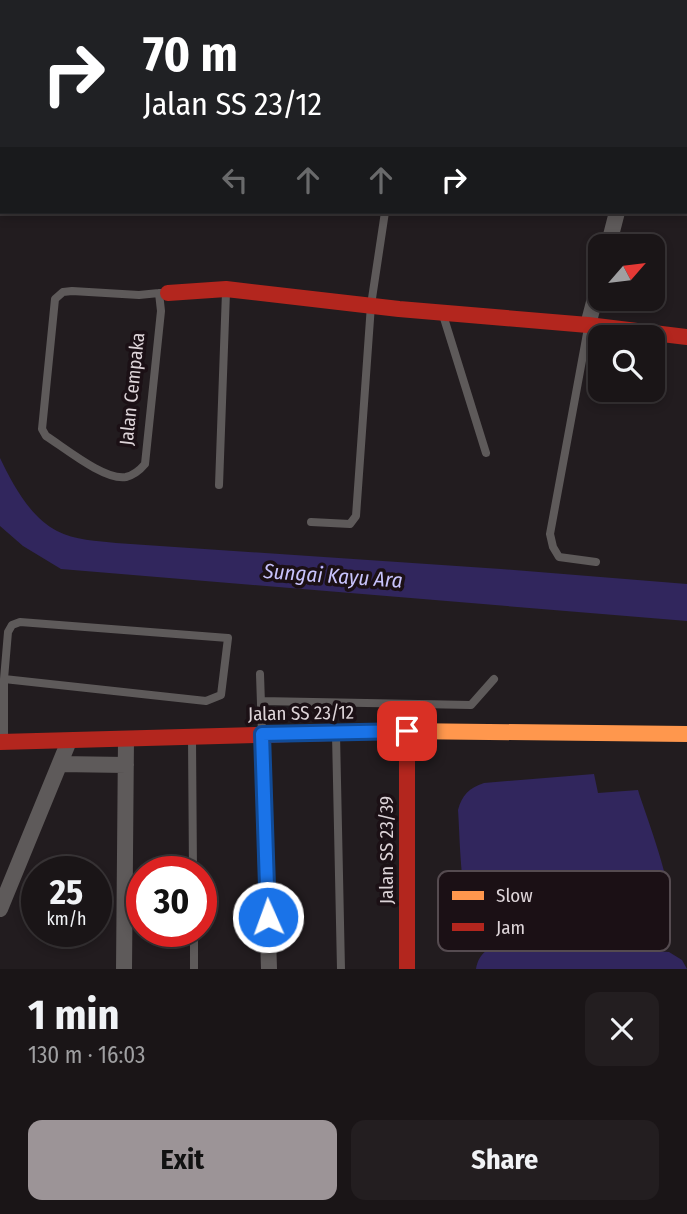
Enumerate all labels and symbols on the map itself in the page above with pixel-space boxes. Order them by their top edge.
north arrow [588,234,665,312]
street label: Jalan Cempaka [115,331,149,447]
water label: Sungai Kayu Ara [262,558,403,594]
street label: Jalan SS 23/12 [248,701,354,725]
pin [377,701,437,761]
street label: Jalan SS 23/39 [375,796,398,904]
speed limit sign: 30 [126,856,217,947]
legend [438,871,670,951]
position arrow [231,880,305,954]
text: Slow [496,884,533,907]
text: Jam [496,916,525,939]

